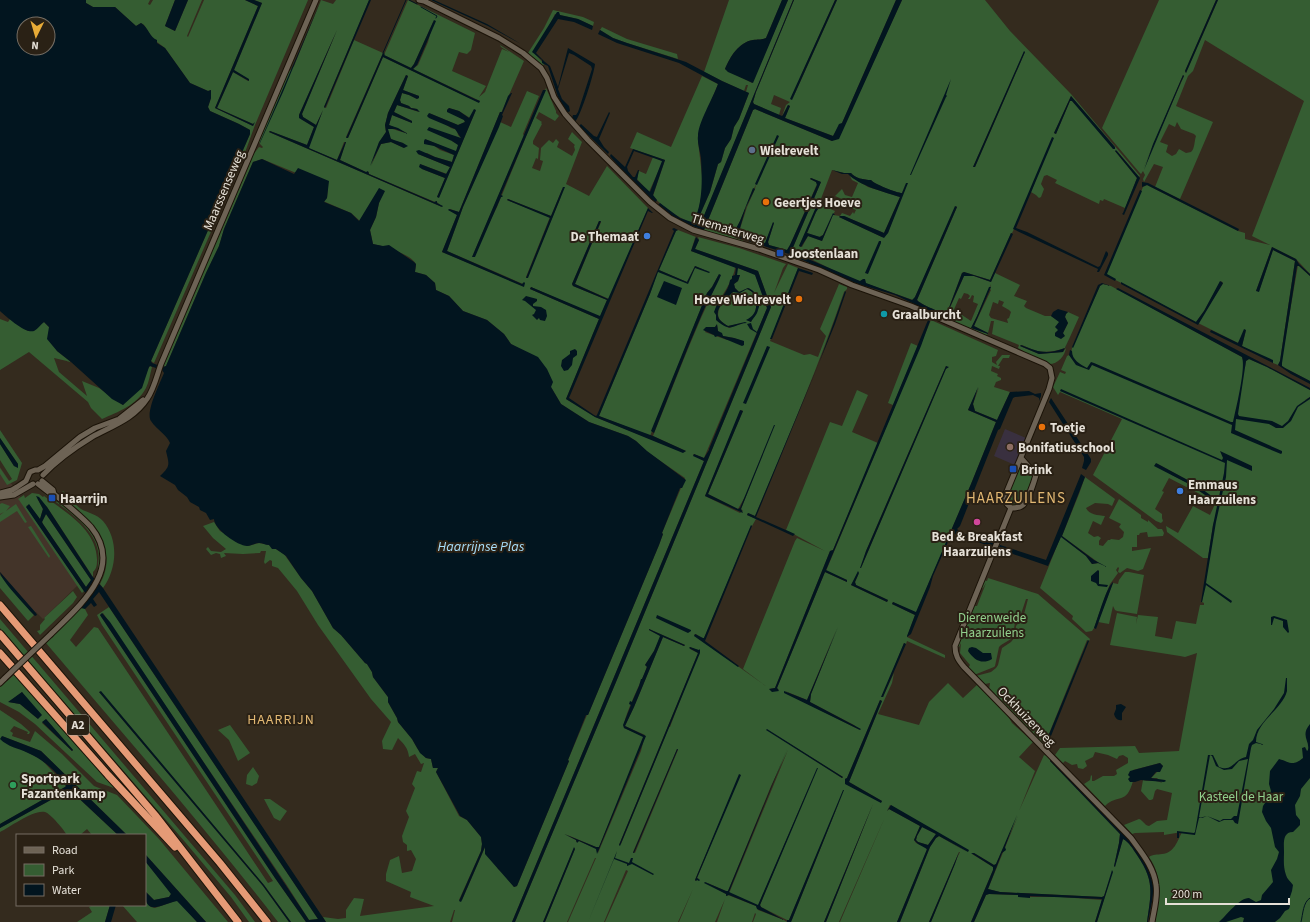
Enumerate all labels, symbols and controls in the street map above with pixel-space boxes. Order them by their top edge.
north arrow [16,16,56,56]
text: N [31,38,39,53]
place label: Wielrevelt [760,142,818,160]
marker: Wielrevelt [747,145,757,155]
street label: Maarssenseweg [199,147,249,233]
place label: Geertjes Hoeve [774,194,861,212]
marker: Geertjes Hoeve [761,197,771,207]
street label: Thematerweg [689,209,767,249]
place label: De Themaat [570,228,639,246]
marker: De Themaat [642,231,652,241]
place label: Joostenlaan [788,245,858,263]
marker: Joostenlaan [775,248,785,258]
place label: Hoeve Wielrevelt [694,291,791,309]
marker: Hoeve Wielrevelt [794,294,804,304]
place label: Graalburcht [892,306,961,324]
marker: Graalburcht [879,309,889,319]
place label: Toetje [1050,419,1086,437]
marker: Toetje [1037,422,1047,432]
place label: Bonifatiusschool [1018,439,1114,457]
marker: Bonifatiusschool [1005,442,1015,452]
place label: Brink [1021,461,1053,479]
marker: Brink [1008,464,1018,474]
place label: Emmaus Haarzuilens [1188,476,1256,509]
marker: Emmaus Haarzuilens [1175,486,1185,496]
district label: HAARZUILENS [966,488,1066,509]
place label: Haarrijn [60,490,107,508]
marker: Haarrijn [47,493,57,503]
marker: Bed & Breakfast Haarzuilens [972,517,982,527]
place label: Bed & Breakfast Haarzuilens [932,528,1022,561]
water label: Haarrijnse Plas [438,537,525,557]
park label: Dierenweide Haarzuilens [958,609,1026,642]
street label: Ockhuizerweg [993,683,1060,751]
district label: HAARRIJN [247,710,315,730]
road number: A2 [67,715,89,735]
place label: Sportpark Fazantenkamp [21,770,106,803]
marker: Sportpark Fazantenkamp [8,780,18,790]
park label: Kasteel de Haar [1199,788,1284,806]
legend [16,834,146,906]
text: Road [52,842,78,859]
text: Park [52,862,74,879]
scale bar [1166,880,1289,906]
text: Water [52,882,82,899]
text: 200 m [1172,886,1202,903]

